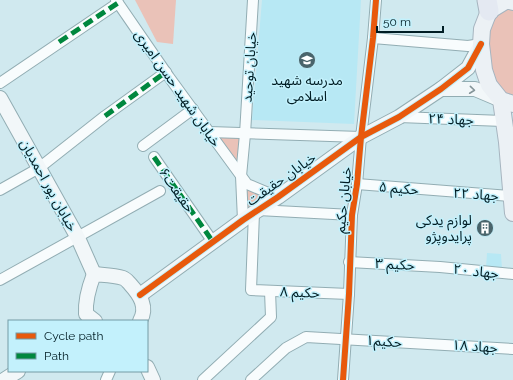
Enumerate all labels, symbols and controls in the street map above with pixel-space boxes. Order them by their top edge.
scale bar [377,8,443,34]
text: 50 m [383,15,411,29]
street label: خیابان شهید حسن امیری [131,27,224,150]
street label: خیابان توحید [239,31,260,103]
school or university icon: مدرسه شهید اسلامی [297,50,317,70]
place label: مدرسه شهید اسلامی [271,72,343,105]
one-way arrow [469,85,475,94]
street label: جهاد ۲۴ [428,110,474,129]
street label: خیابان پور احمدیان [15,136,81,235]
street label: خیابان حقیقت [243,149,319,210]
street label: حقیقت۶ [156,165,198,215]
street label: خیابان حکیم [332,166,357,234]
street label: حکیم ۵ [378,178,420,201]
street label: جهاد ۲۲ [453,184,499,205]
place label: لوازم یدکی پرایدوپژو [416,212,472,246]
building icon: لوازم یدکی پرایدوپژو [475,218,495,238]
street label: حکیم ۳ [374,255,415,276]
street label: جهاد ۲۰ [452,261,500,282]
street label: حکیم ۸ [280,283,320,304]
legend [8,320,148,372]
text: Cycle path [44,329,103,343]
street label: حکیم۱ [365,332,403,353]
street label: جهاد ۱۸ [452,336,498,357]
text: Path [44,349,69,363]

